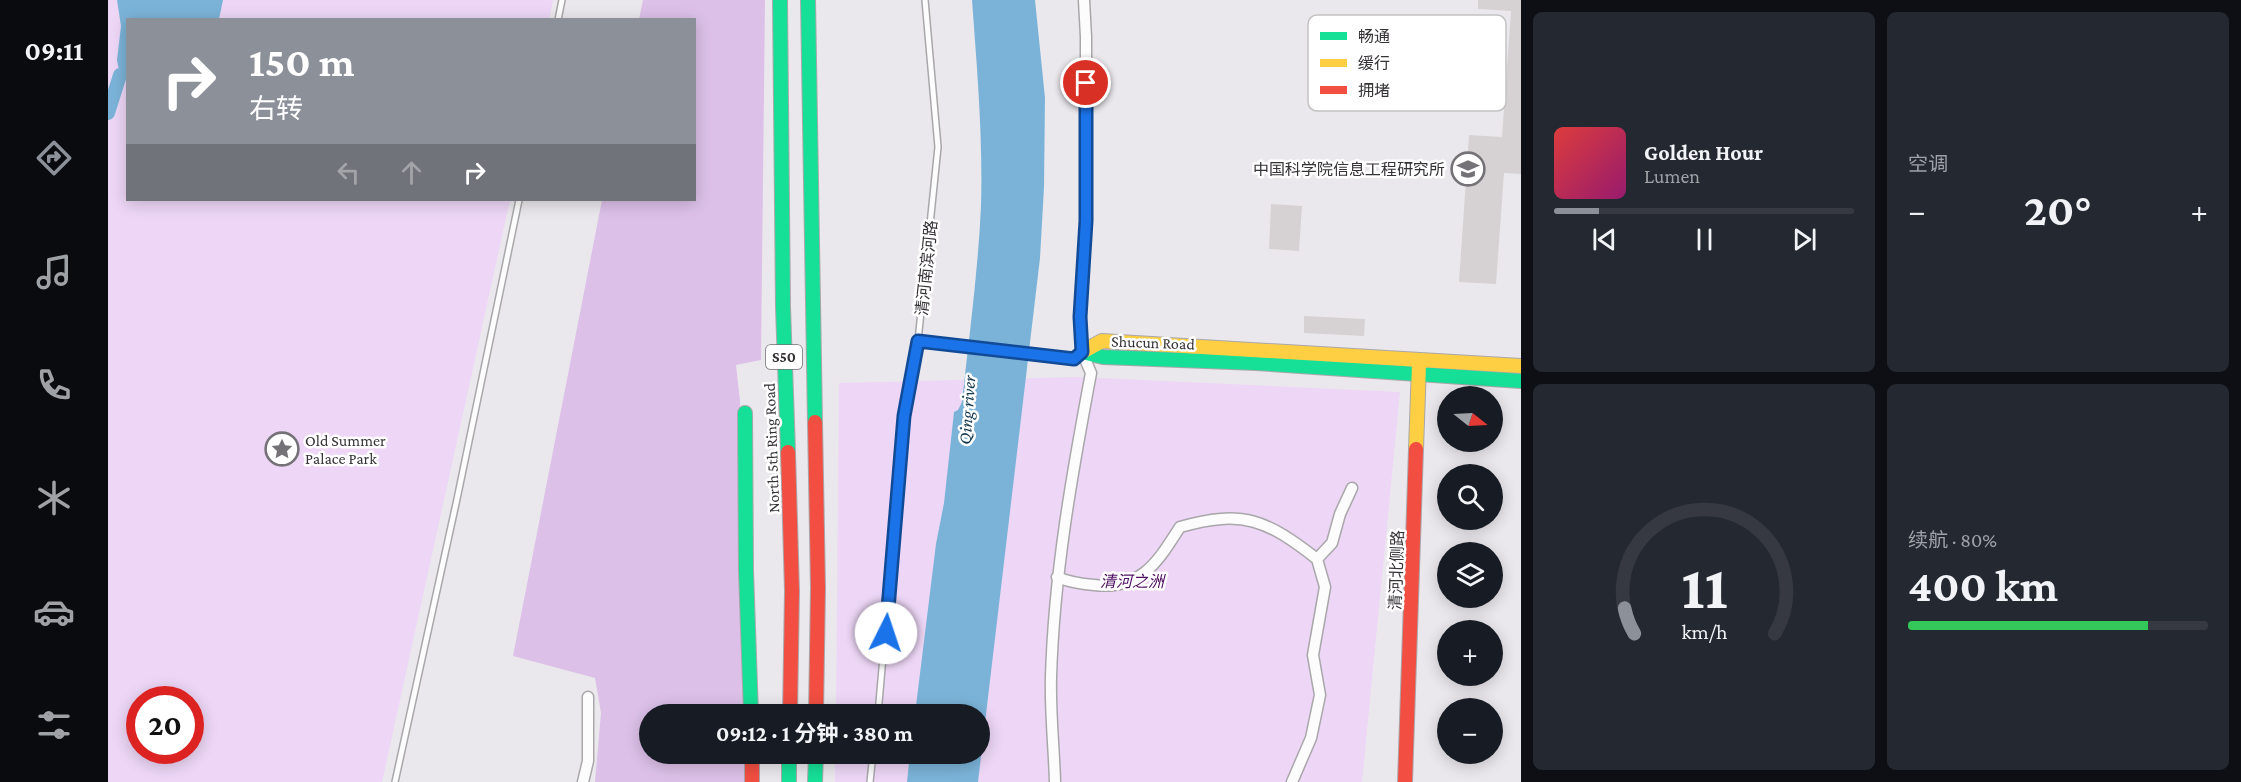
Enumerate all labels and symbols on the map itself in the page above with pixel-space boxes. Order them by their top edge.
legend [1308,15,1506,111]
text: 畅通 [1358,28,1390,45]
text: 缓行 [1358,55,1390,72]
pin [1060,57,1111,108]
text: 拥堵 [1358,82,1390,99]
school or university icon: 中国科学院信息工程研究所 [1450,151,1486,187]
place label: 中国科学院信息工程研究所 [1253,161,1445,178]
street label: 清河南滨河路 [913,219,940,317]
street label: Shucun Road [1111,333,1196,352]
road number: S50 [766,345,802,369]
water label: Qing river [955,374,979,445]
street label: North 5th Ring Road [761,382,783,513]
north arrow [1437,386,1503,452]
place icon: Old Summer Palace Park [264,431,300,467]
place label: Old Summer Palace Park [305,432,386,467]
street label: 清河北侧路 [1387,530,1406,610]
park label: 清河之洲 [1100,573,1166,590]
position arrow [854,601,918,665]
speed limit sign: 20 [126,686,204,764]

